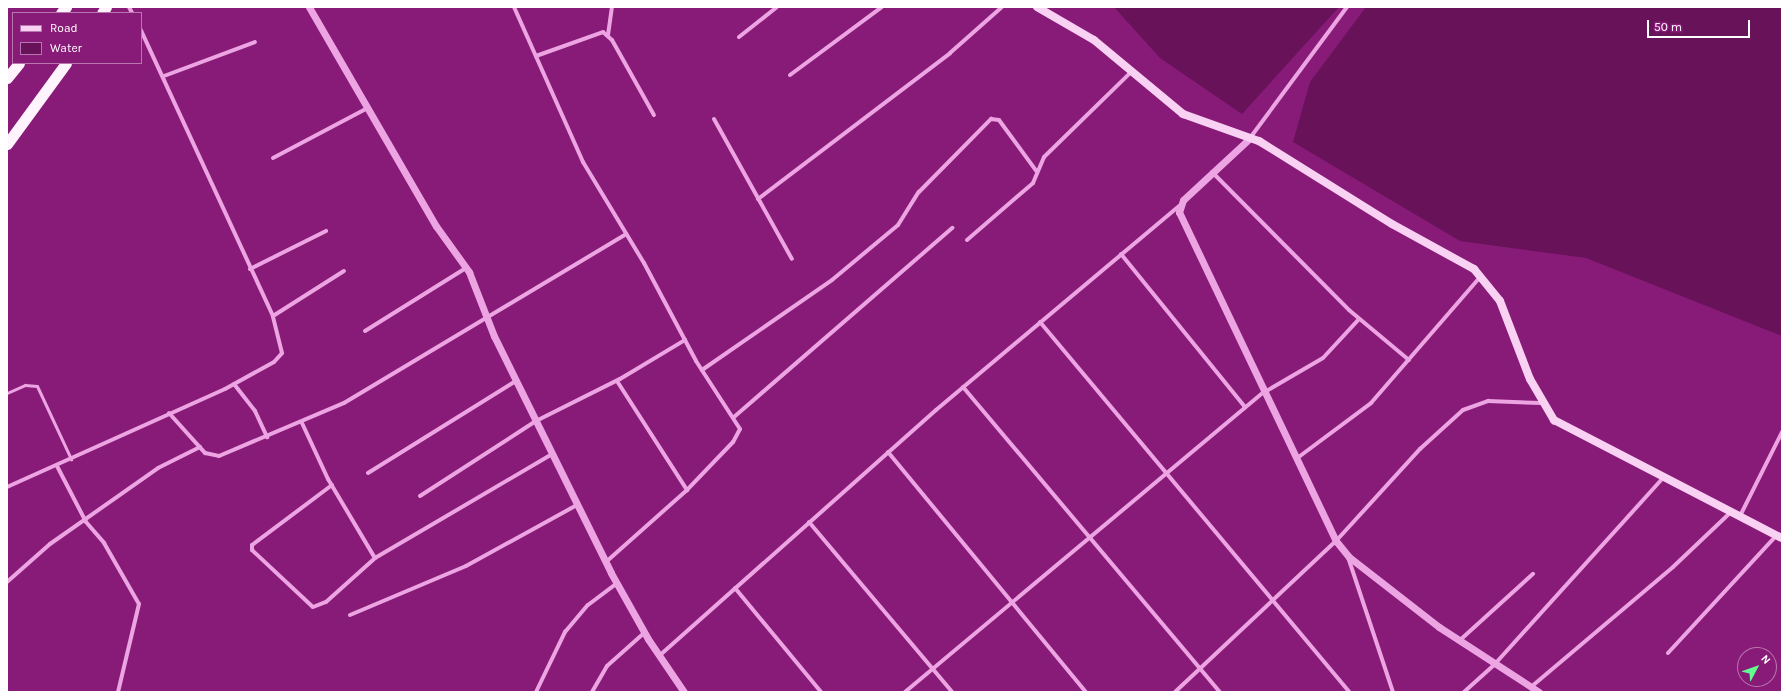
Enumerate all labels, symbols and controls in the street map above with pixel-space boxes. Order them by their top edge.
legend [12,12,142,64]
scale bar [1649,12,1752,38]
text: 50 m [1654,20,1682,34]
text: Road [50,21,78,35]
text: Water [50,41,82,55]
north arrow [1737,647,1777,687]
text: N [1758,652,1773,667]

